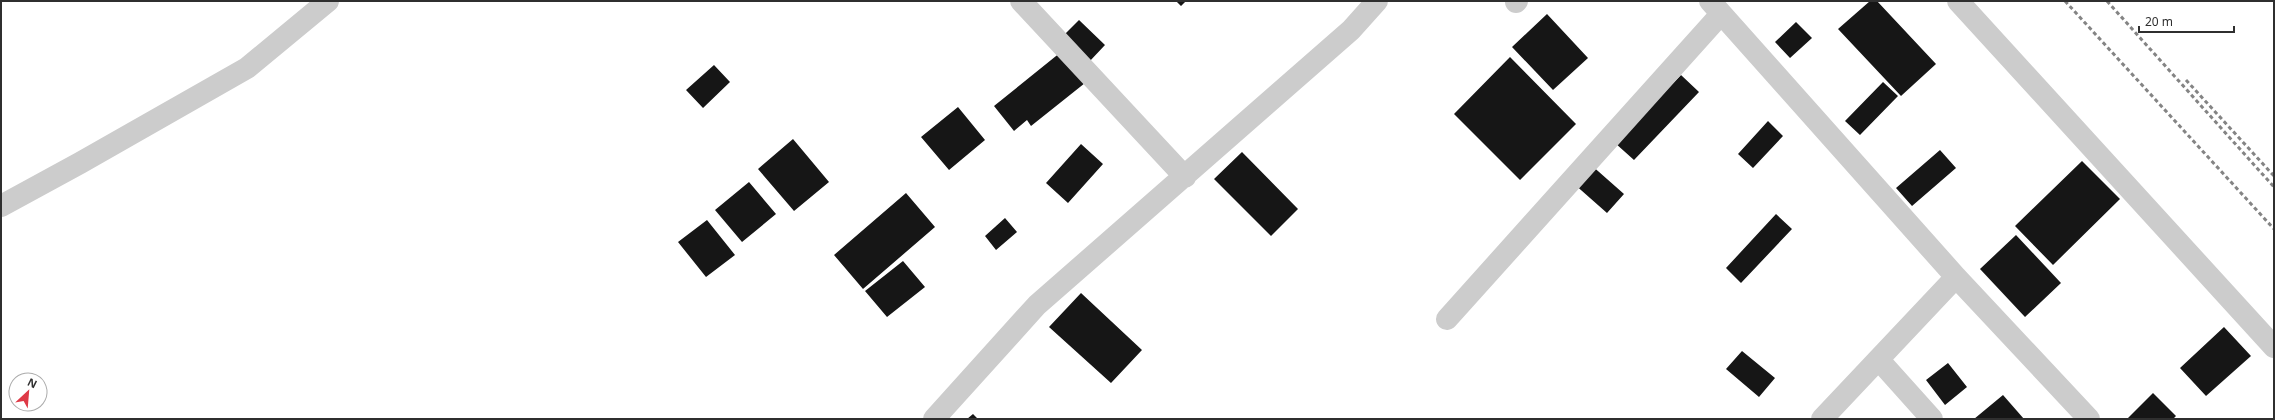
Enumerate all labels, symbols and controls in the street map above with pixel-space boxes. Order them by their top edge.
scale bar [2139,8,2234,34]
text: 20 m [2145,13,2173,30]
north arrow [8,372,48,412]
text: N [25,374,40,391]

